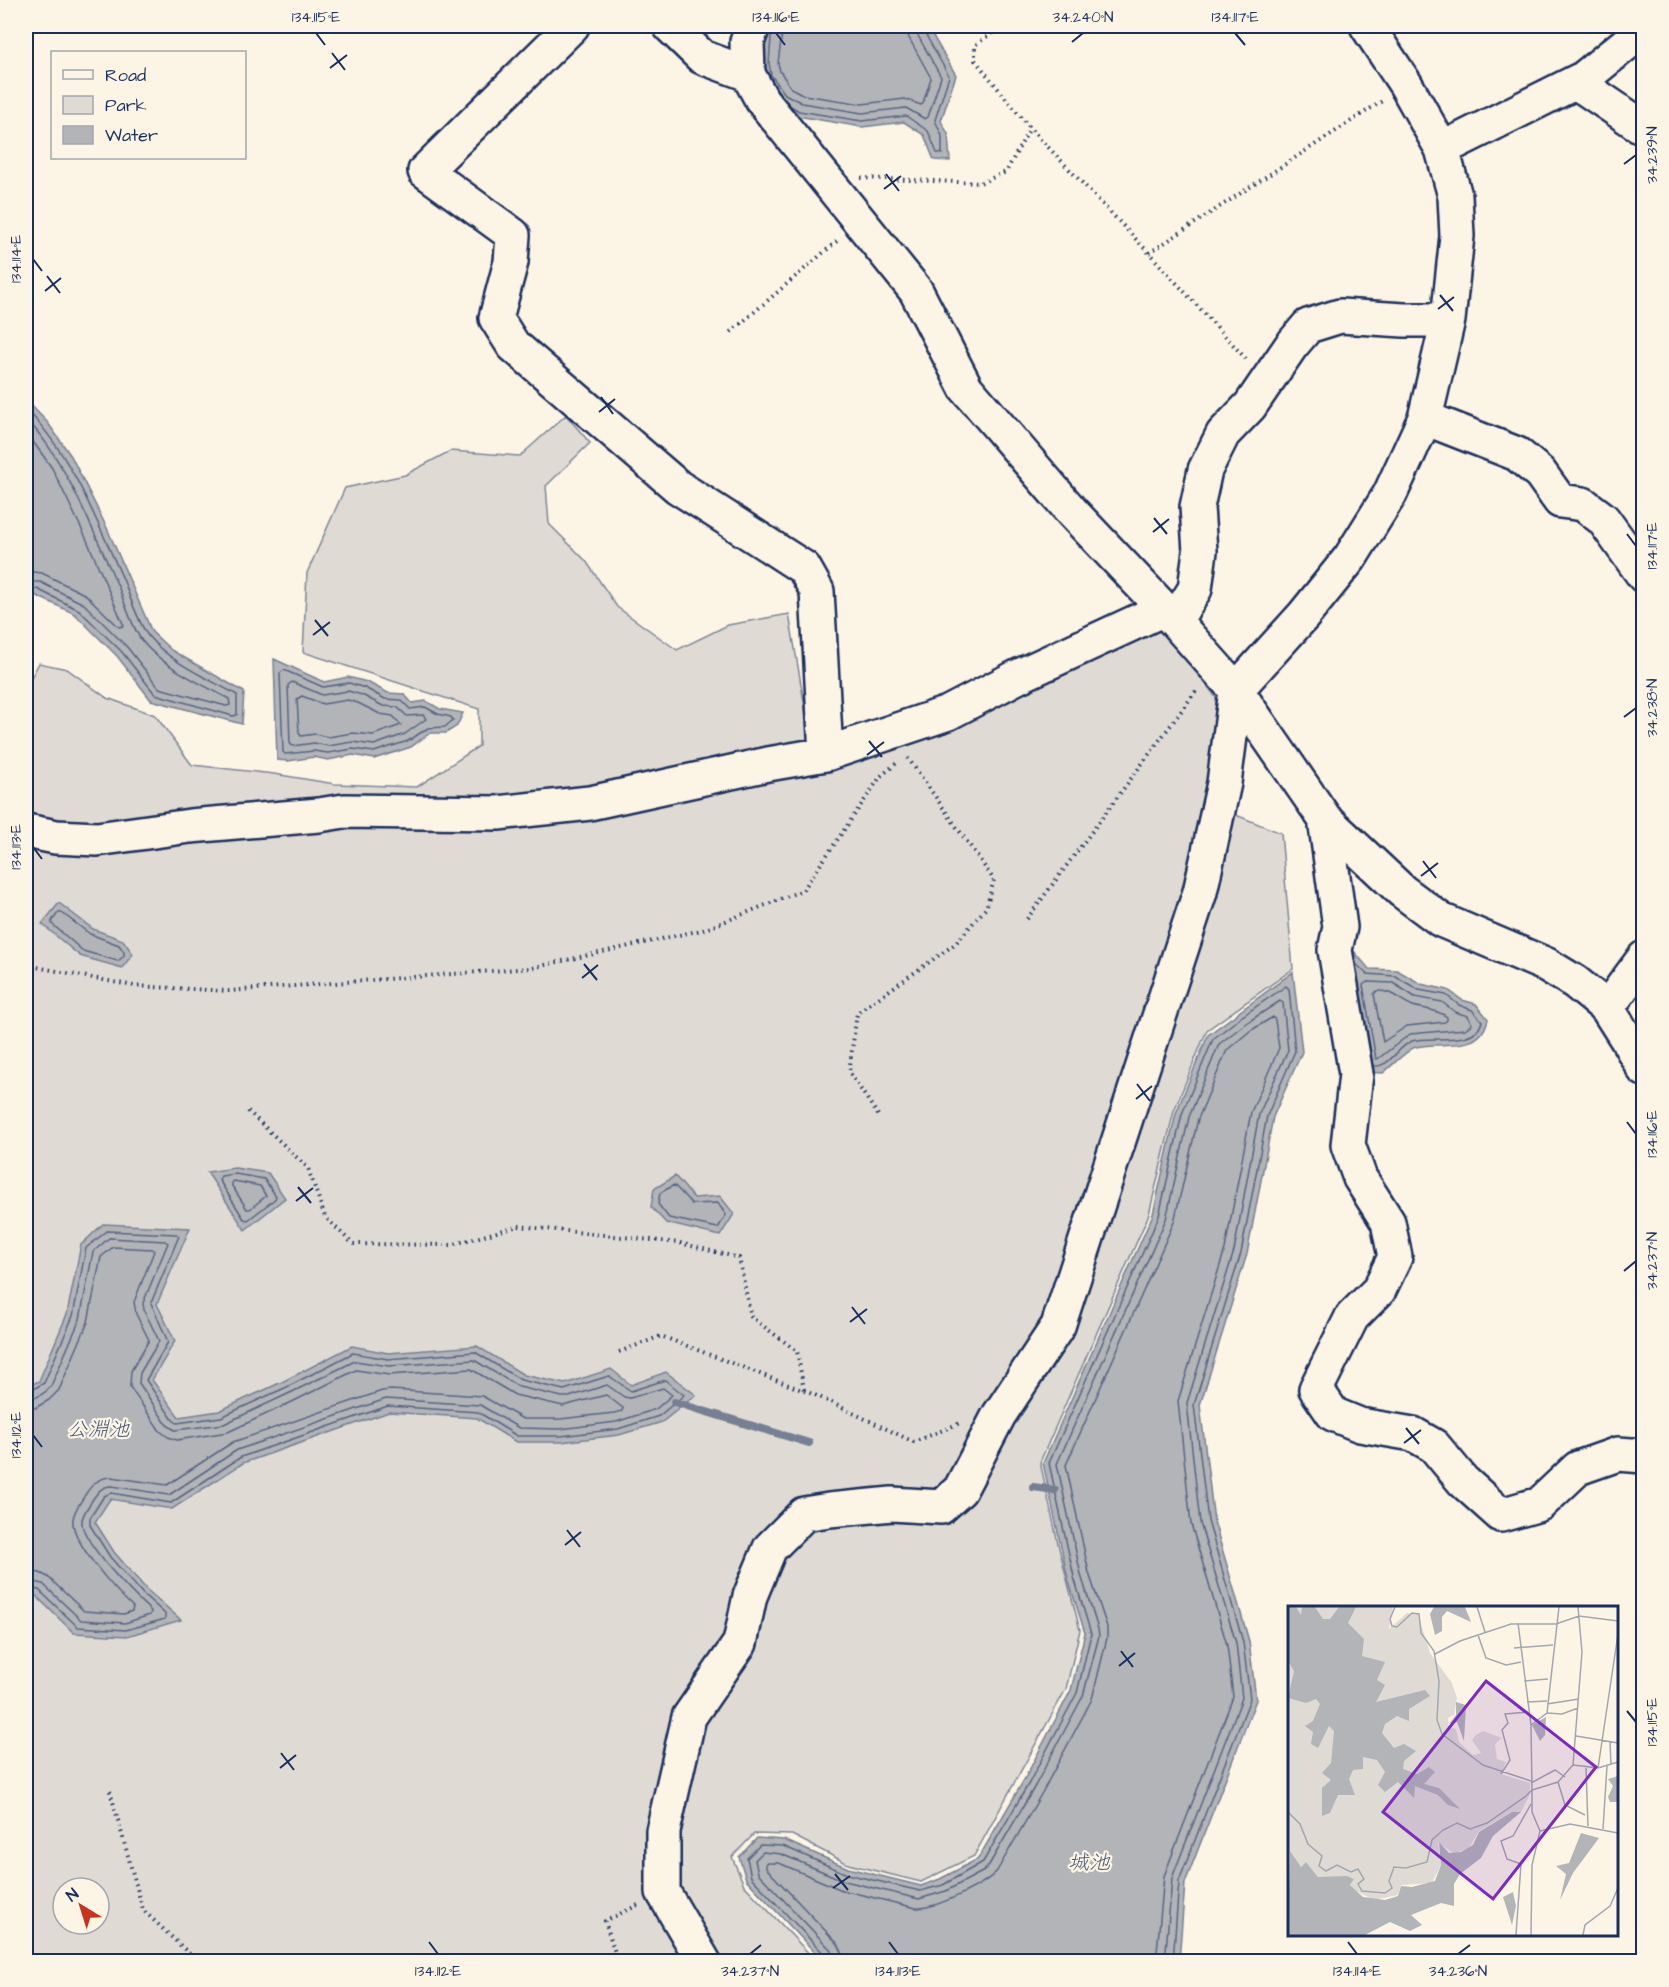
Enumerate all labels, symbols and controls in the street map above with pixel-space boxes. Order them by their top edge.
text: 134.115°E [292,7,340,28]
text: 134.116°E [752,7,800,28]
text: 34.240°N [1053,7,1113,28]
text: 134.117°E [1211,7,1259,28]
legend [51,51,246,159]
text: Road [105,63,146,88]
text: Park [105,93,147,118]
text: Water [105,123,158,148]
text: 34.239°N [1642,126,1663,184]
text: 134.114°E [6,235,27,283]
text: 134.117°E [1642,522,1663,570]
text: 34.238°N [1642,679,1663,737]
text: 134.113°E [6,824,27,870]
text: 134.116°E [1642,1110,1663,1158]
text: 34.237°N [1642,1232,1663,1290]
text: 134.112°E [6,1412,27,1458]
water label: 公淵池 [67,1415,130,1444]
inset map [1288,1606,1618,1936]
text: 134.115°E [1642,1698,1663,1746]
water label: 城池 [1068,1848,1111,1877]
north arrow [51,1876,111,1936]
text: N [62,1883,83,1907]
text: 134.112°E [415,1961,461,1982]
text: 34.237°N [721,1961,779,1982]
text: 134.113°E [875,1961,921,1982]
text: 134.114°E [1333,1961,1381,1982]
text: 34.236°N [1429,1961,1487,1982]

